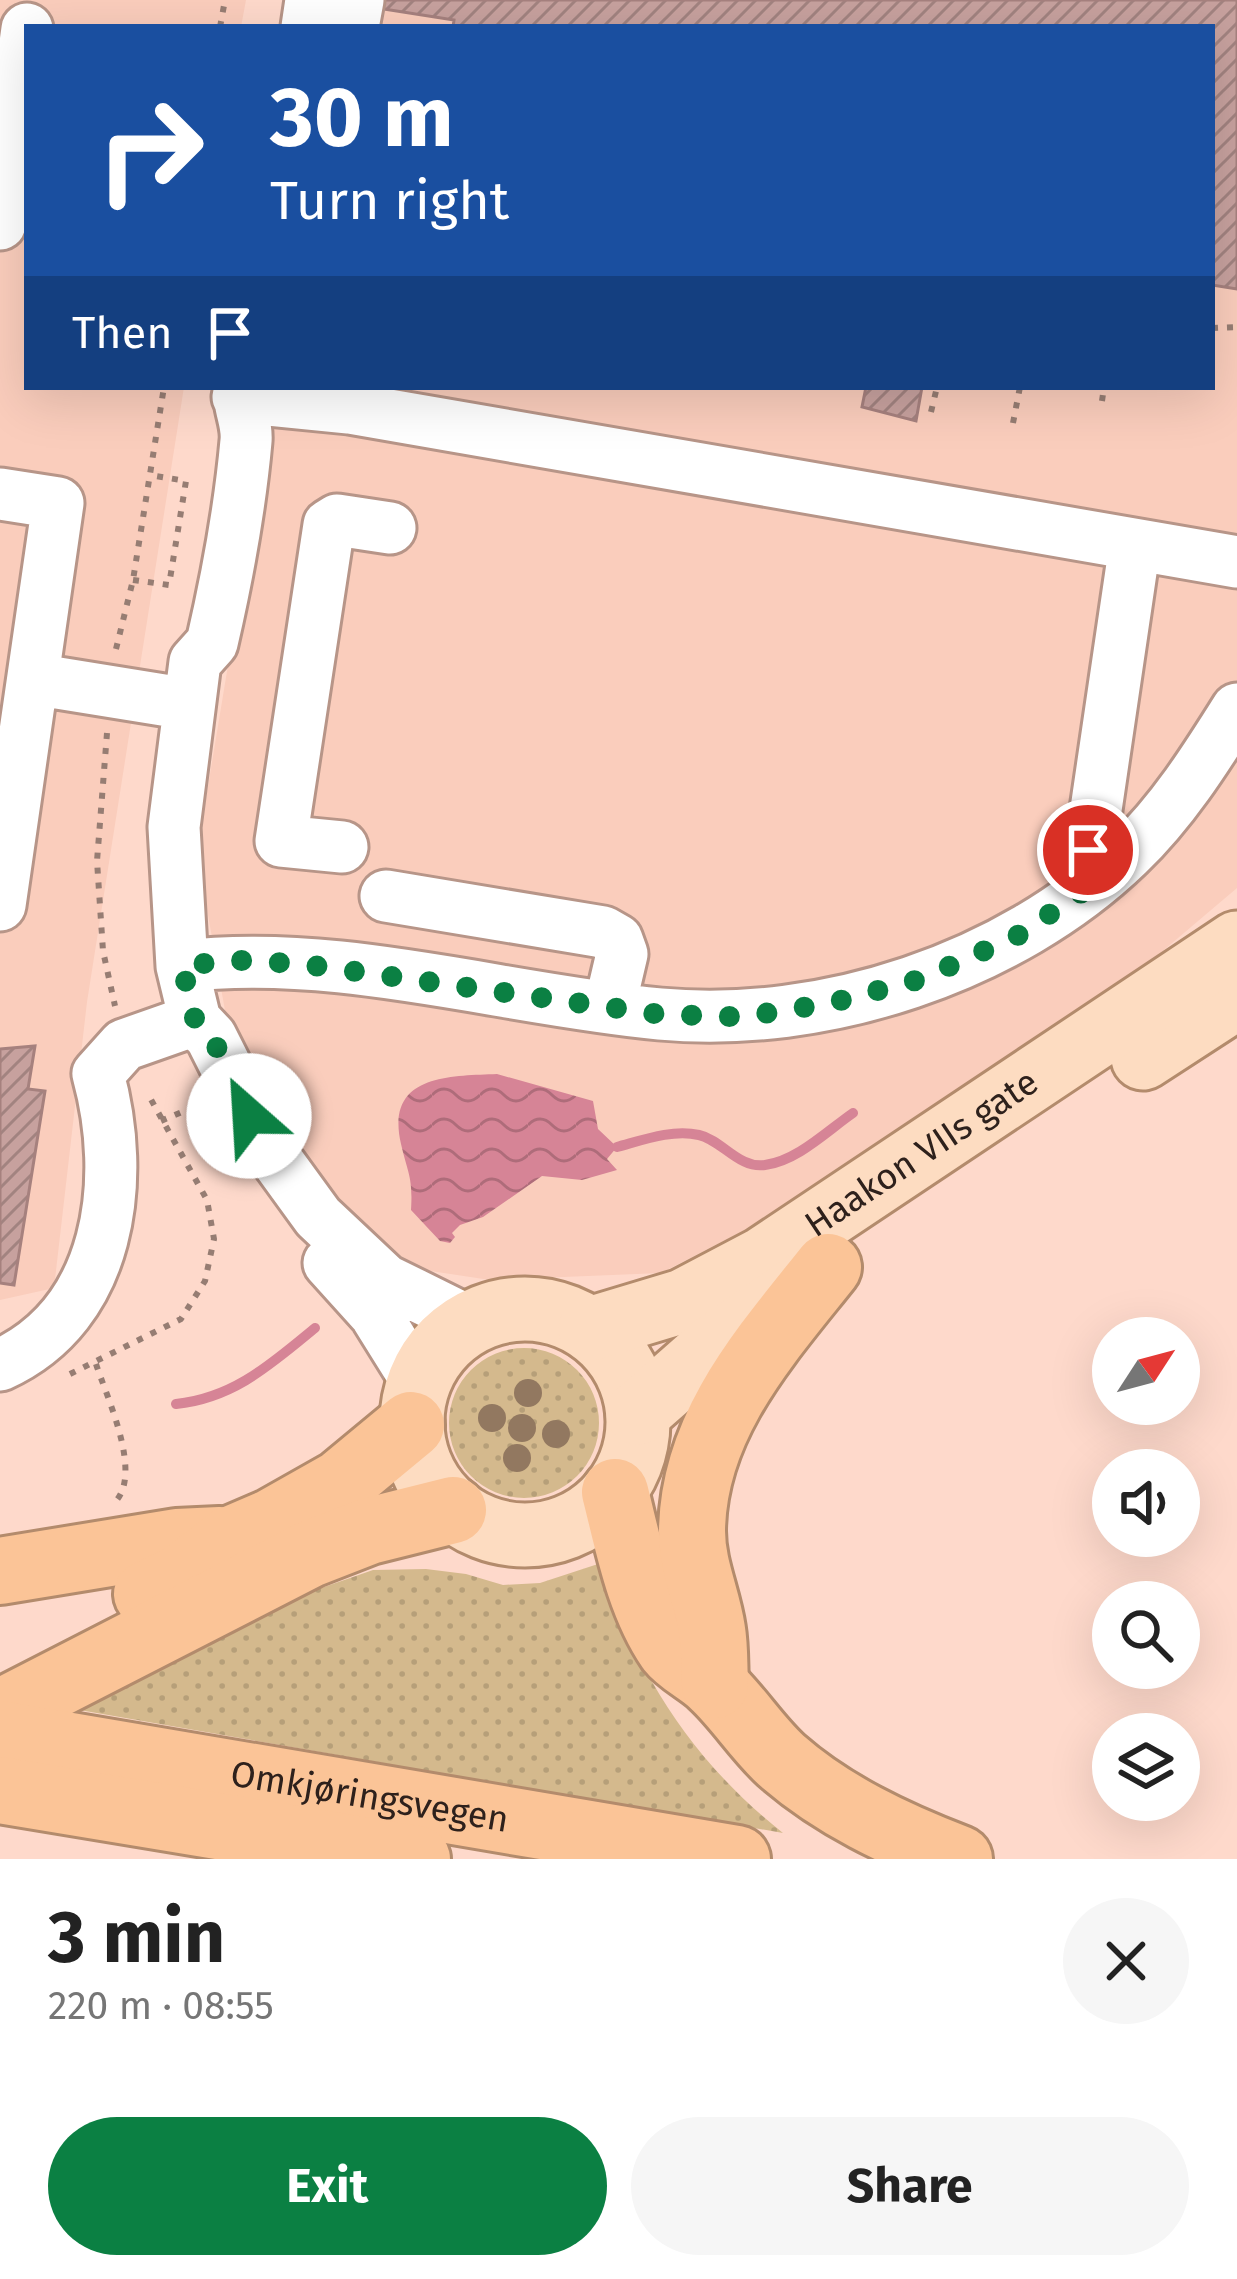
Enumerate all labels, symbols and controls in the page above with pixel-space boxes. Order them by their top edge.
text: 30 m [270,67,454,168]
icon: right [72,72,228,228]
text: Turn right [270,169,509,233]
icon: arrive [197,300,263,366]
text: Then [72,306,173,360]
pin [1037,799,1139,901]
icon: arrive [1055,817,1121,883]
position arrow [186,1053,312,1179]
street label: Haakon VIIs gate [797,1060,1046,1247]
north arrow [1092,1317,1200,1425]
map controls [1092,1317,1200,1821]
button: sound [1092,1449,1200,1557]
button: search [1092,1581,1200,1689]
button: layers [1092,1713,1200,1821]
street label: Omkjøringsvegen [227,1751,512,1842]
text: 3 min [48,1895,225,1981]
button: close [1063,1898,1189,2024]
text: 220 m · 08:55 [48,1983,274,2029]
button: Exit [48,2117,607,2255]
button: Share [631,2117,1189,2255]

